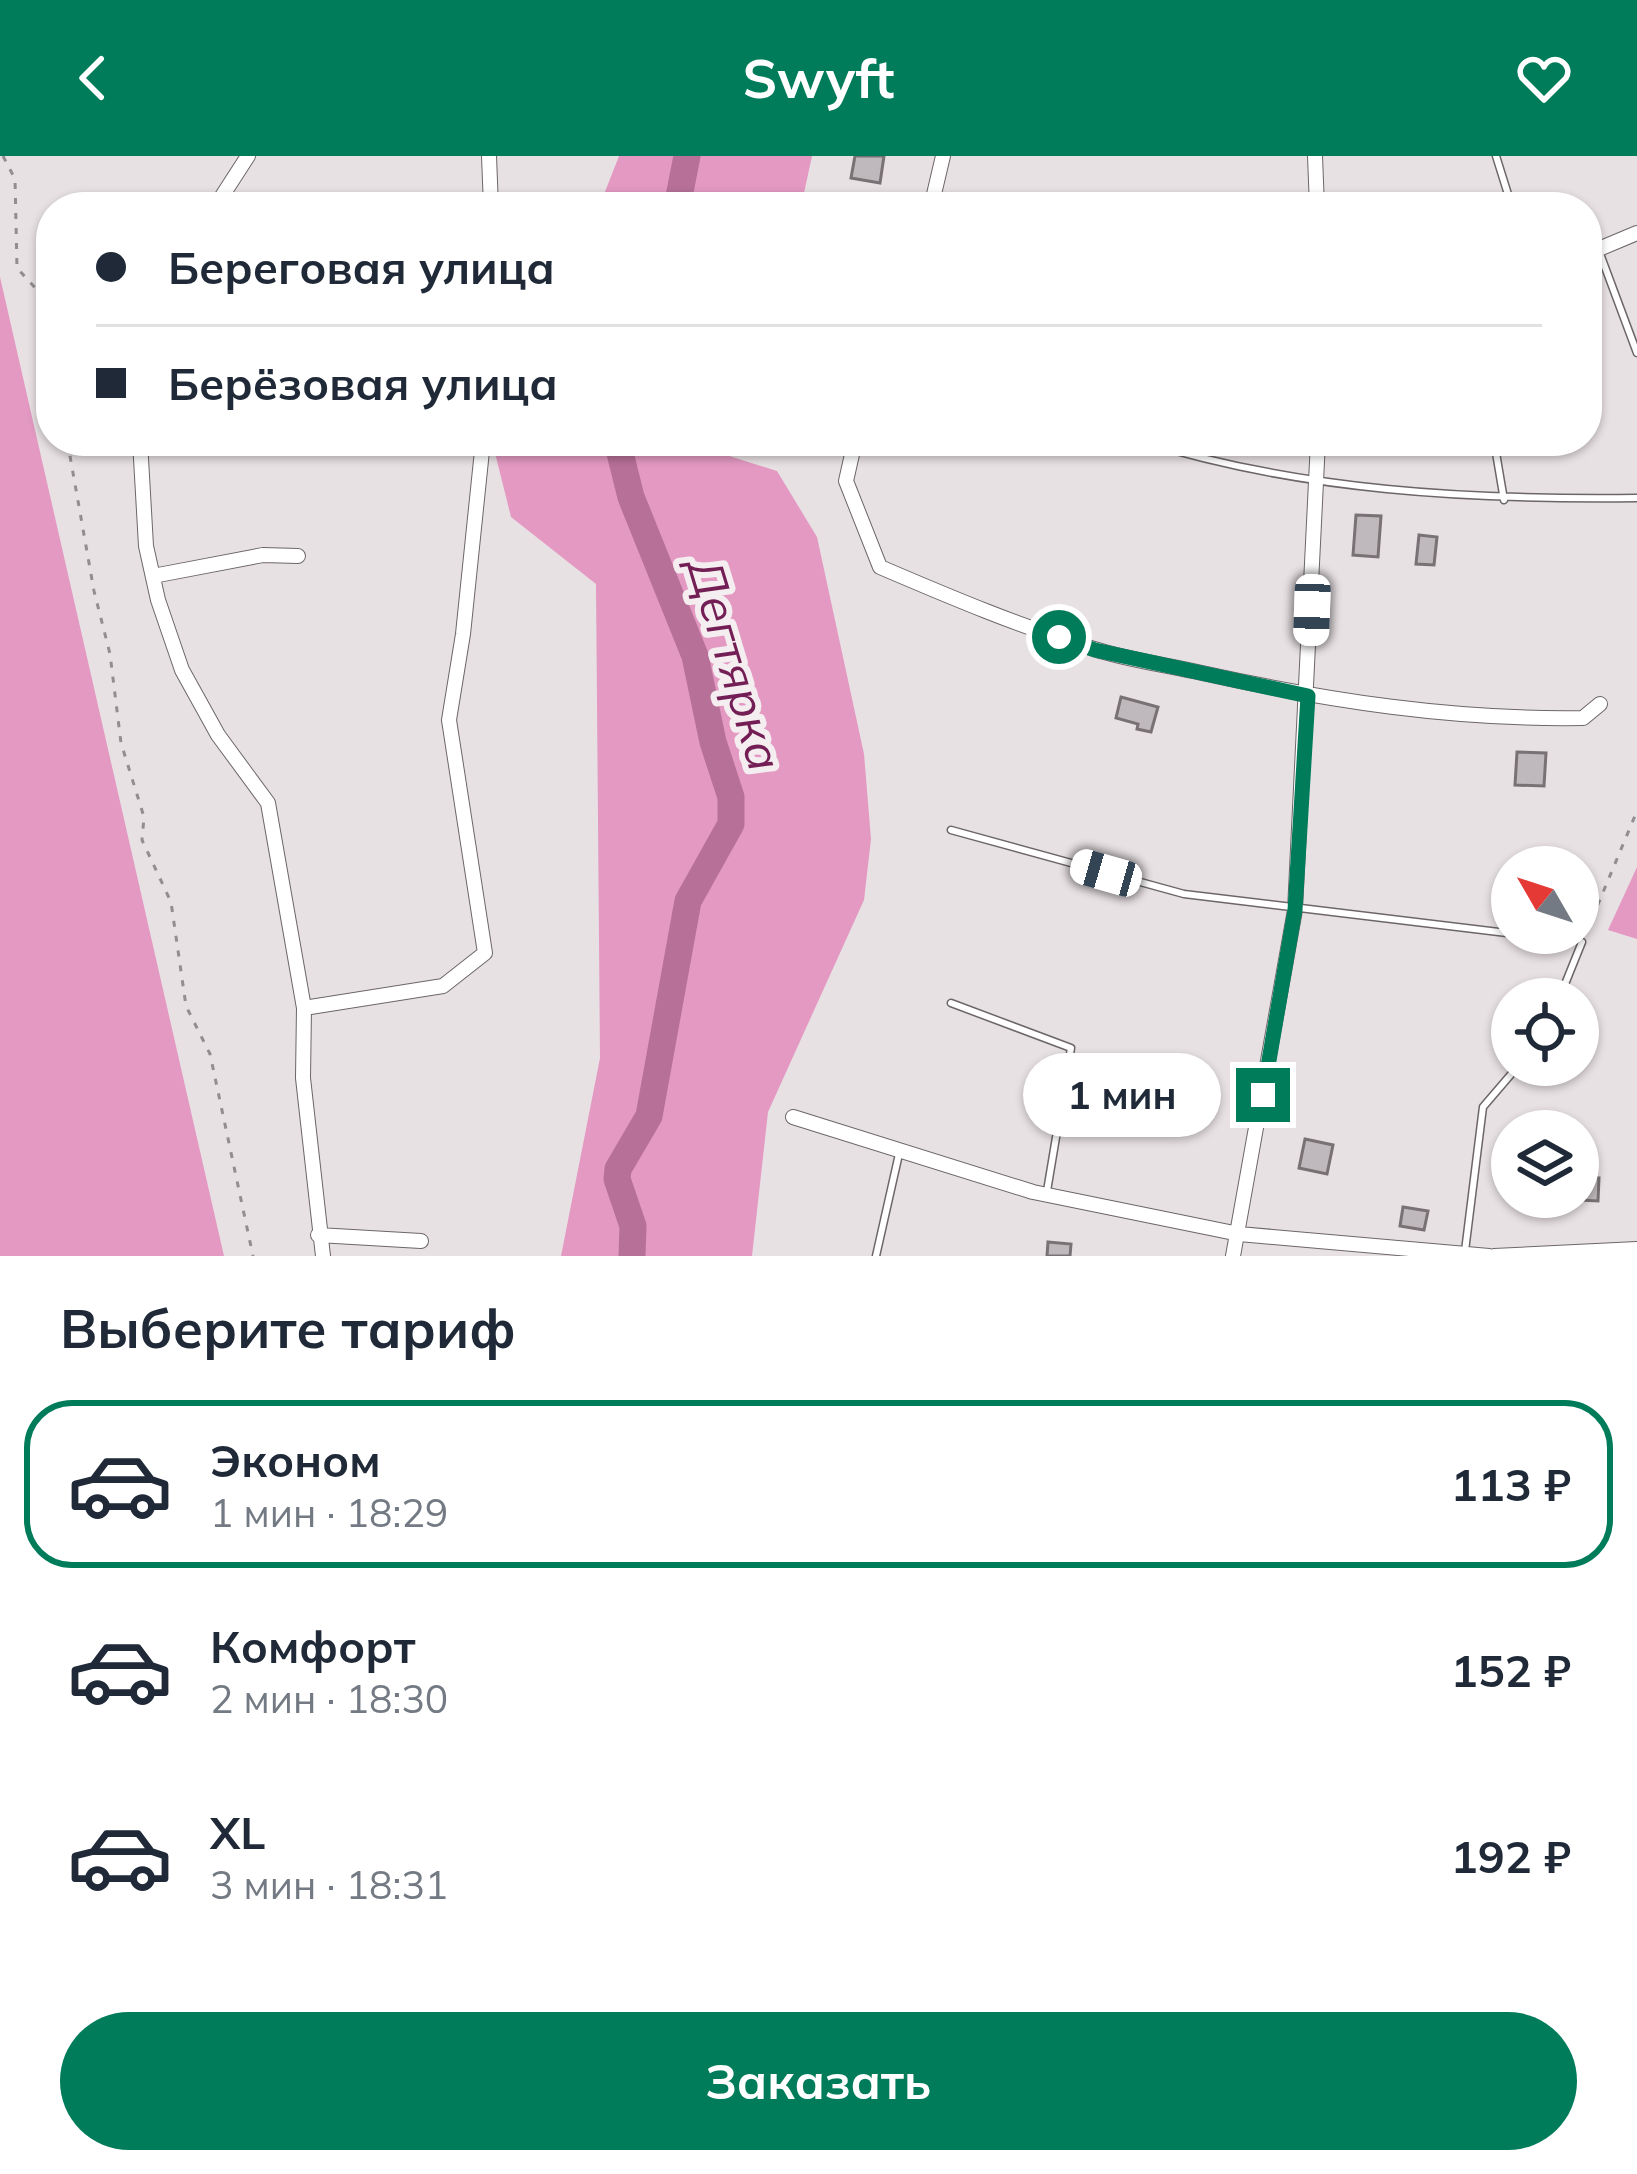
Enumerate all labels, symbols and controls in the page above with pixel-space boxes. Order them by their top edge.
text: Swyft [742,44,895,112]
icon: back [60,45,126,111]
icon: heart [1511,45,1577,111]
text: Береговая улица [168,239,555,295]
text: Берёзовая улица [168,355,558,411]
water label: Дегтярка [674,547,797,777]
car [1293,573,1331,647]
route start [1032,610,1086,664]
car [1066,846,1146,900]
north arrow [1491,846,1599,954]
map controls [1491,846,1599,1218]
button: locate [1491,978,1599,1086]
callout: 1 мин [1023,1053,1221,1137]
route end [1236,1068,1290,1122]
text: 1 мин [1067,1070,1177,1119]
button: layers [1491,1110,1599,1218]
text: Выберите тариф [60,1294,516,1362]
icon: car [66,1430,174,1538]
text: Эконом [210,1432,381,1488]
text: 113 ₽ [1451,1456,1571,1512]
text: 1 мин · 18:29 [210,1488,448,1537]
icon: car [66,1616,174,1724]
text: Комфорт [210,1618,416,1674]
text: 152 ₽ [1451,1642,1571,1698]
text: 2 мин · 18:30 [210,1674,448,1723]
icon: car [66,1802,174,1910]
text: XL [210,1804,265,1860]
text: 192 ₽ [1451,1828,1571,1884]
text: 3 мин · 18:31 [210,1860,448,1909]
button: Заказать [60,2012,1577,2150]

